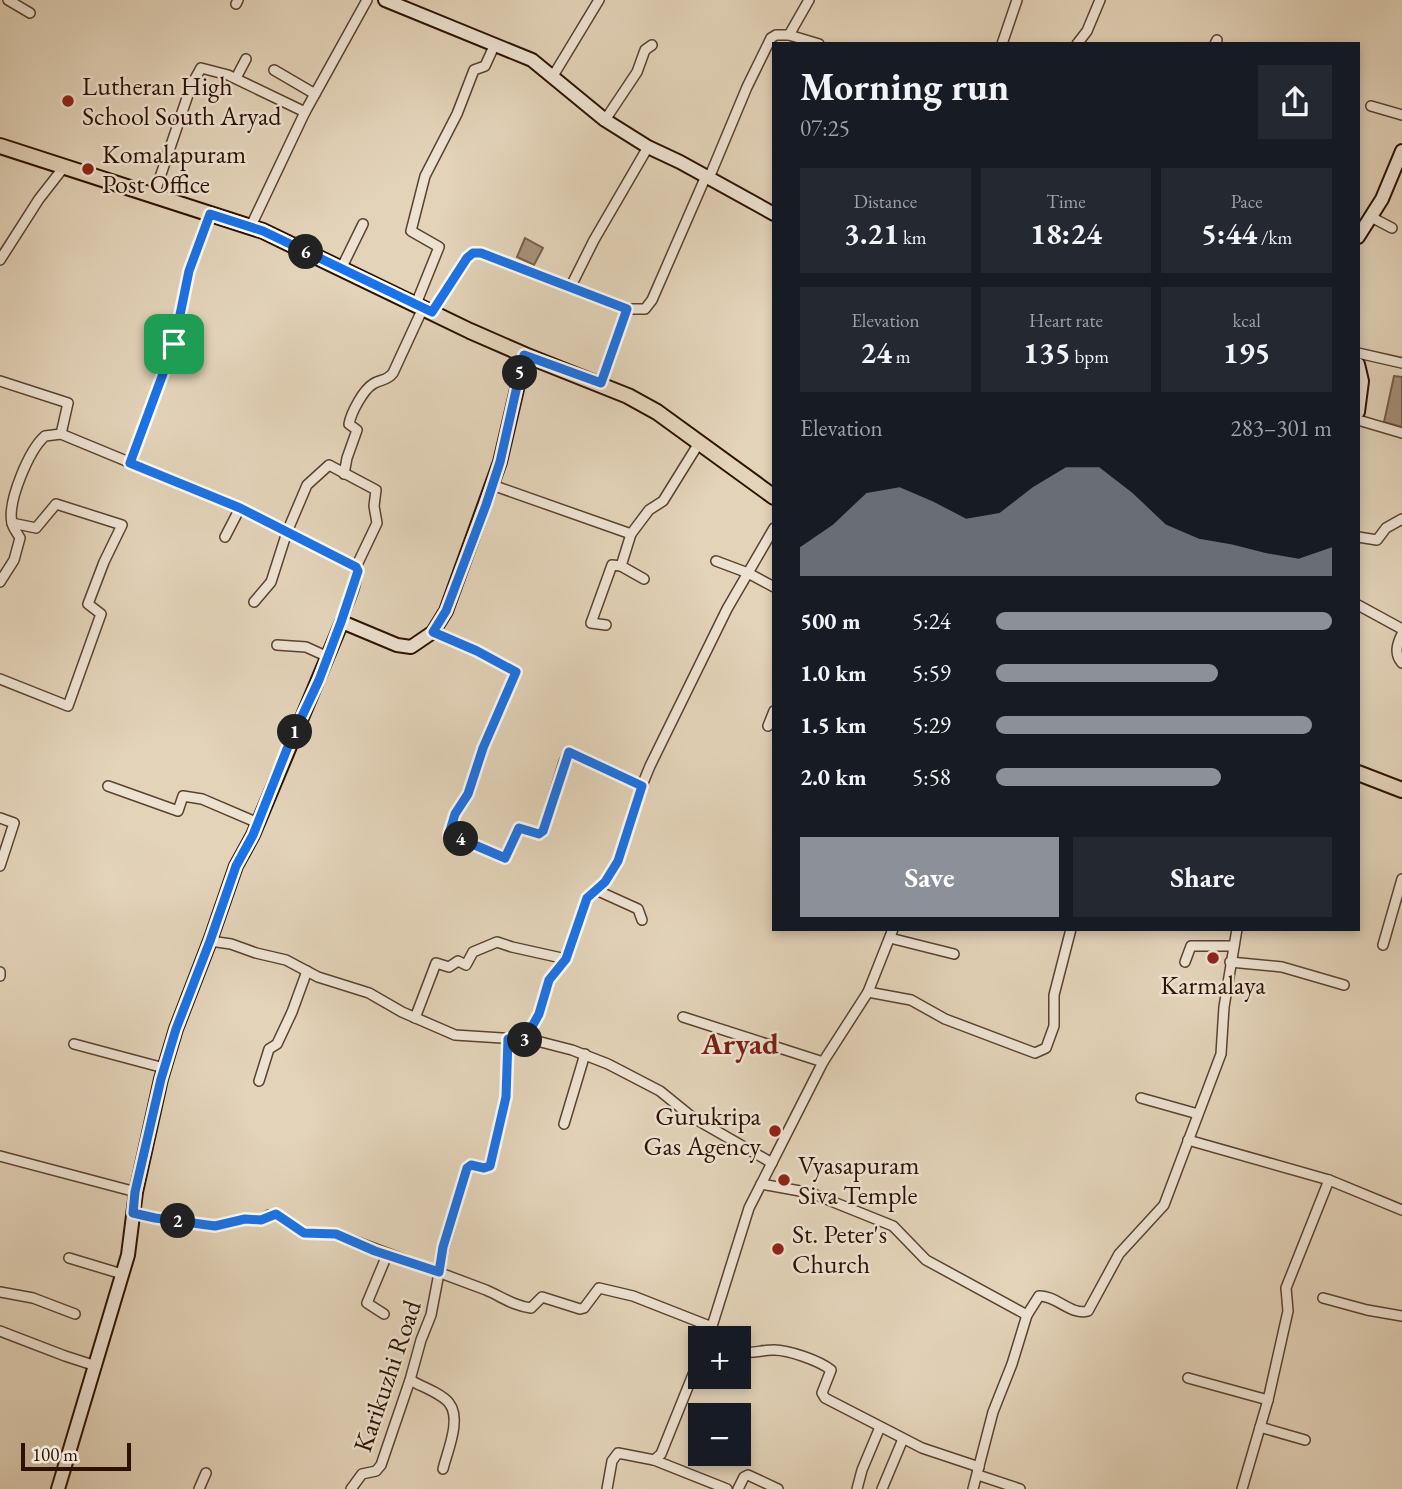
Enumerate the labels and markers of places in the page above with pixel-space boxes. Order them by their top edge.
place label: Lutheran High School South Aryad [82,69,282,133]
marker: Lutheran High School South Aryad [60,93,76,109]
place label: Komalapuram Post Office [102,137,246,201]
marker: Komalapuram Post Office [80,161,96,177]
pin: 6 [288,234,324,270]
pin [144,314,204,374]
pin: 5 [503,356,538,390]
pin: 1 [278,714,312,750]
pin: 4 [444,822,478,856]
marker: Karmalaya [1205,950,1221,966]
place label: Karmalaya [1160,968,1266,1002]
pin: 3 [508,1023,542,1058]
place label: Gurukripa Gas Agency [643,1099,762,1163]
marker: Gurukripa Gas Agency [767,1123,783,1139]
place label: Vyasapuram Siva Temple [798,1148,920,1212]
marker: Vyasapuram Siva Temple [776,1172,792,1188]
pin: 2 [160,1204,196,1238]
place label: St. Peter's Church [792,1217,887,1281]
marker: St. Peter's Church [770,1241,786,1257]

